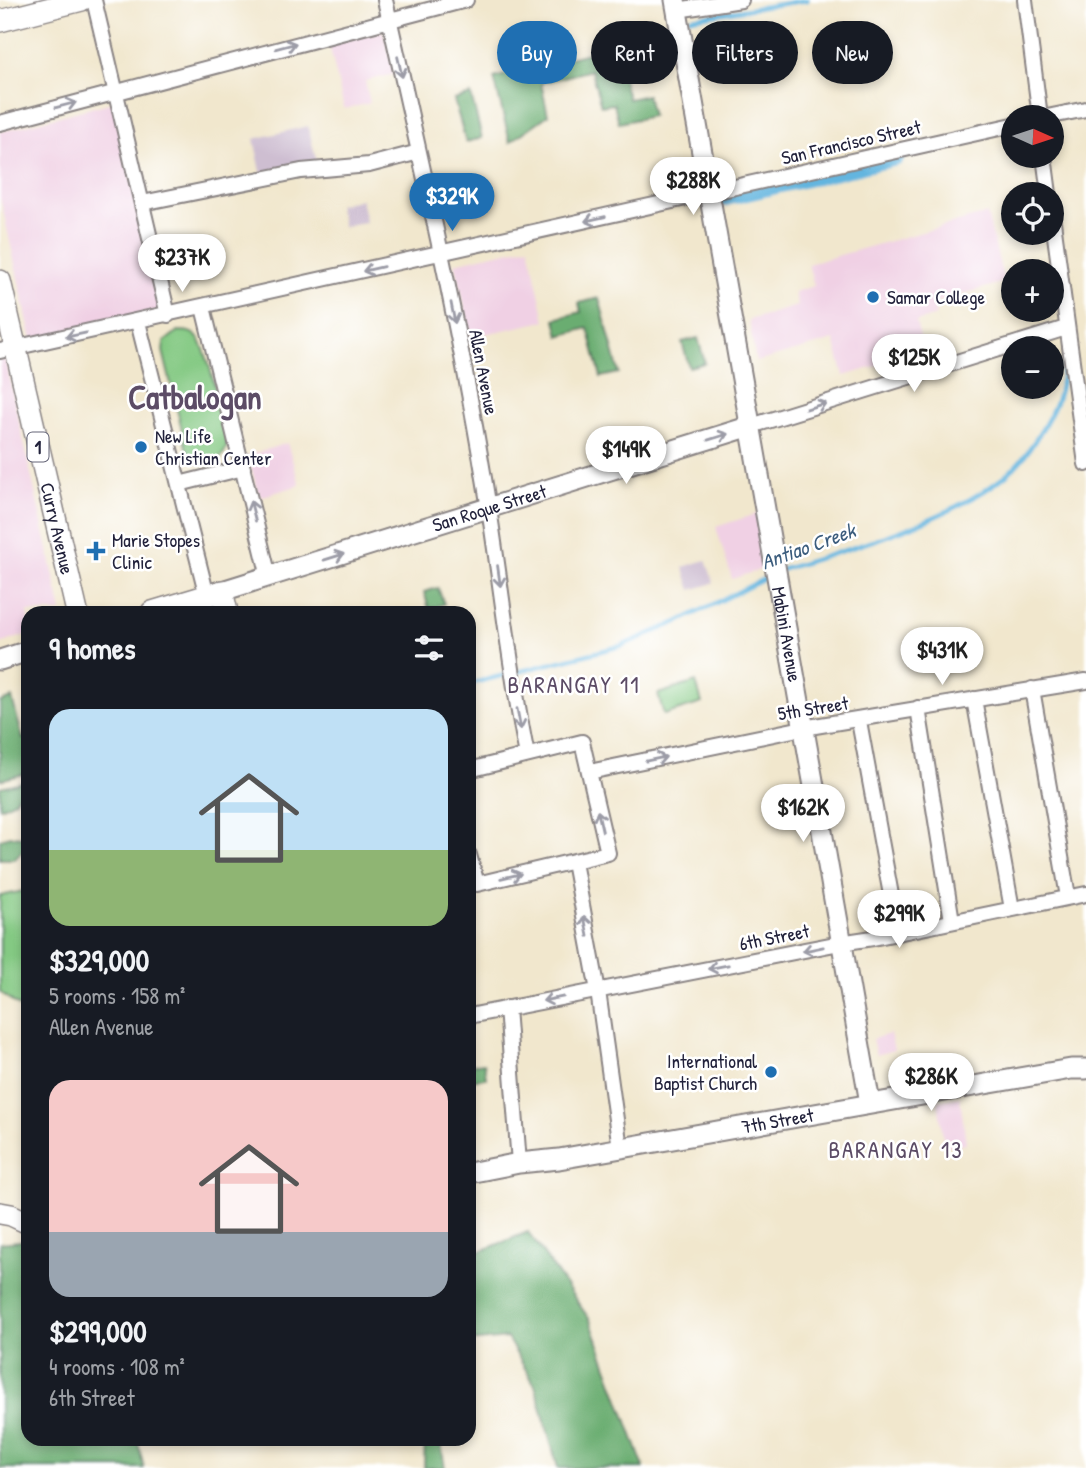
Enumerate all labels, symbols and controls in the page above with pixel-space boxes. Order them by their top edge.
chip: Buy [497,21,577,84]
chip: Rent [591,21,678,84]
chip: Filters [692,21,798,84]
chip: New [812,21,893,84]
one-way arrow [274,39,296,52]
one-way arrow [394,55,408,78]
one-way arrow [55,98,77,111]
north arrow [1001,105,1064,168]
map controls [1001,105,1064,399]
street label: San Francisco Street [779,113,924,171]
pin: $288K [644,158,742,217]
text: $288K [666,164,720,195]
pin: $329K [403,174,501,233]
text: $329K [425,180,479,211]
button: locate [1001,182,1064,245]
one-way arrow [584,213,607,226]
pin: $237K [133,234,231,294]
text: $237K [154,241,210,272]
button: + [1001,259,1064,322]
one-way arrow [362,263,385,276]
place label: Samar College [887,284,985,310]
marker: Samar College [865,289,881,305]
one-way arrow [447,301,460,324]
street label: Allen Avenue [463,327,505,417]
one-way arrow [65,328,88,342]
pin: $125K [865,334,963,394]
button: − [1001,336,1064,399]
text: $125K [888,341,940,372]
district label: Catbalogan [128,375,262,421]
one-way arrow [805,399,827,412]
place label: New Life Christian Center [155,423,272,471]
pin: $149K [577,426,675,486]
one-way arrow [707,429,729,442]
road number: 1 [28,432,48,462]
text: $149K [601,433,651,464]
marker: New Life Christian Center [133,439,149,455]
street label: San Roque Street [429,477,550,538]
street label: Curry Avenue [34,480,81,577]
one-way arrow [246,500,259,523]
water label: Antiao Creek [757,515,861,576]
place label: Marie Stopes Clinic [112,527,200,575]
marker: Marie Stopes Clinic [86,541,106,561]
one-way arrow [323,549,345,562]
one-way arrow [492,564,505,587]
street label: Mabini Avenue [766,584,808,684]
text: 9 homes [49,628,136,668]
pin: $431K [893,628,991,687]
icon: filters [410,629,448,667]
text: $431K [917,634,967,665]
district label: BARANGAY 11 [507,669,641,700]
street label: 5th Street [776,690,851,726]
one-way arrow [513,707,527,730]
one-way arrow [644,751,667,765]
icon: home [186,755,312,881]
pin: $162K [754,784,852,844]
text: $162K [777,791,829,822]
one-way arrow [593,810,606,833]
one-way arrow [499,869,522,882]
pin: $299K [850,890,948,950]
text: $299K [873,897,925,928]
one-way arrow [579,915,592,938]
street label: 6th Street [737,917,812,957]
text: $329,000 [49,940,149,980]
one-way arrow [802,942,825,956]
one-way arrow [707,961,730,975]
text: 5 rooms · 158 m² [49,980,185,1011]
one-way arrow [542,993,565,1007]
text: Allen Avenue [49,1011,153,1042]
place label: International Baptist Church [654,1048,758,1096]
pin: $286K [882,1054,980,1113]
text: $286K [904,1060,958,1091]
marker: International Baptist Church [763,1064,779,1080]
street label: 7th Street [739,1101,816,1140]
icon: home [186,1126,312,1252]
district label: BARANGAY 13 [828,1134,964,1165]
text: $299,000 [49,1311,147,1351]
text: 4 rooms · 108 m² [49,1351,185,1382]
text: 6th Street [49,1382,135,1413]

